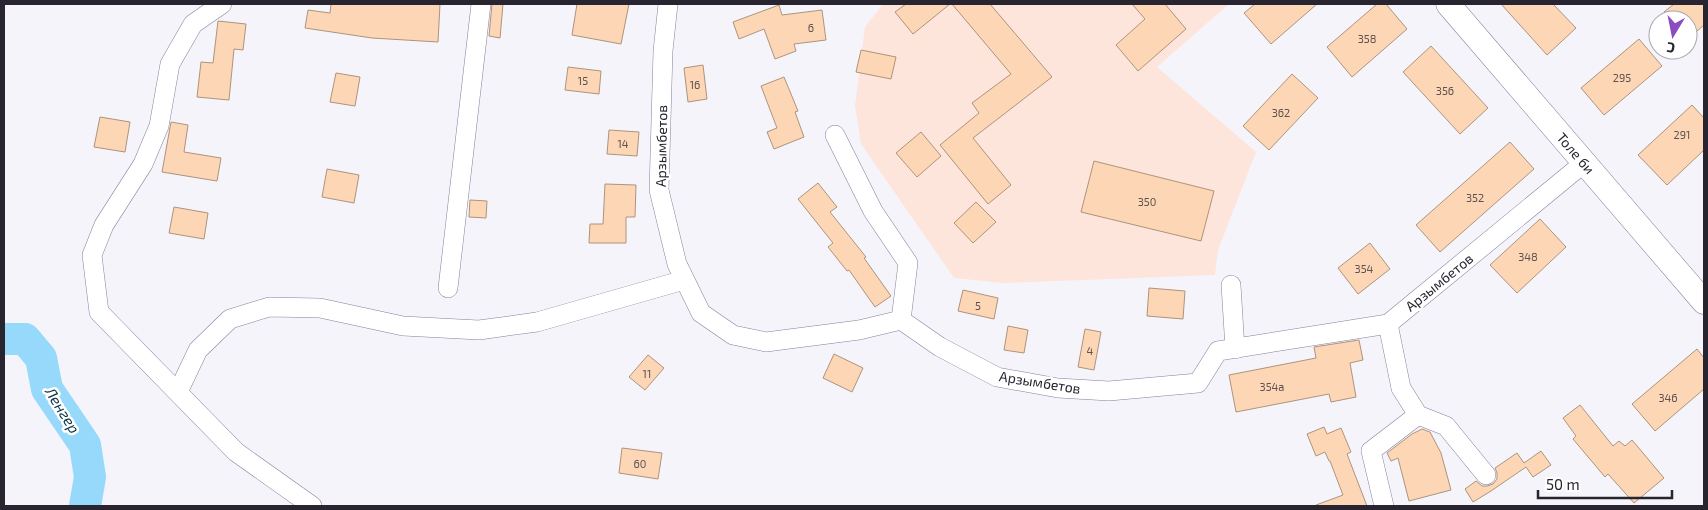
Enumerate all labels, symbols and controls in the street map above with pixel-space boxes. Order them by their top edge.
north arrow [1648,10,1698,60]
house number: 6 [808,21,814,34]
house number: 358 [1358,32,1376,45]
text: С [1665,39,1676,57]
house number: 295 [1613,71,1631,84]
house number: 15 [578,74,588,87]
house number: 16 [690,78,700,91]
house number: 356 [1436,84,1454,97]
street label: Арзымбетов [652,105,670,187]
house number: 362 [1272,106,1290,119]
house number: 291 [1674,128,1690,141]
street label: Толе би [1553,129,1599,177]
house number: 14 [617,137,629,150]
house number: 352 [1466,191,1484,204]
house number: 350 [1138,195,1156,208]
street label: Арзымбетов [1402,250,1476,314]
house number: 348 [1518,250,1538,263]
house number: 354 [1355,262,1374,275]
house number: 5 [975,299,981,312]
house number: 4 [1087,344,1094,357]
house number: 11 [643,367,651,380]
street label: Арзымбетов [998,367,1082,397]
house number: 354а [1260,380,1284,393]
water label: Ленгер [41,383,84,436]
house number: 346 [1658,391,1678,404]
house number: 60 [634,457,646,470]
scale bar [1538,468,1672,500]
text: 50 m [1546,475,1580,493]

